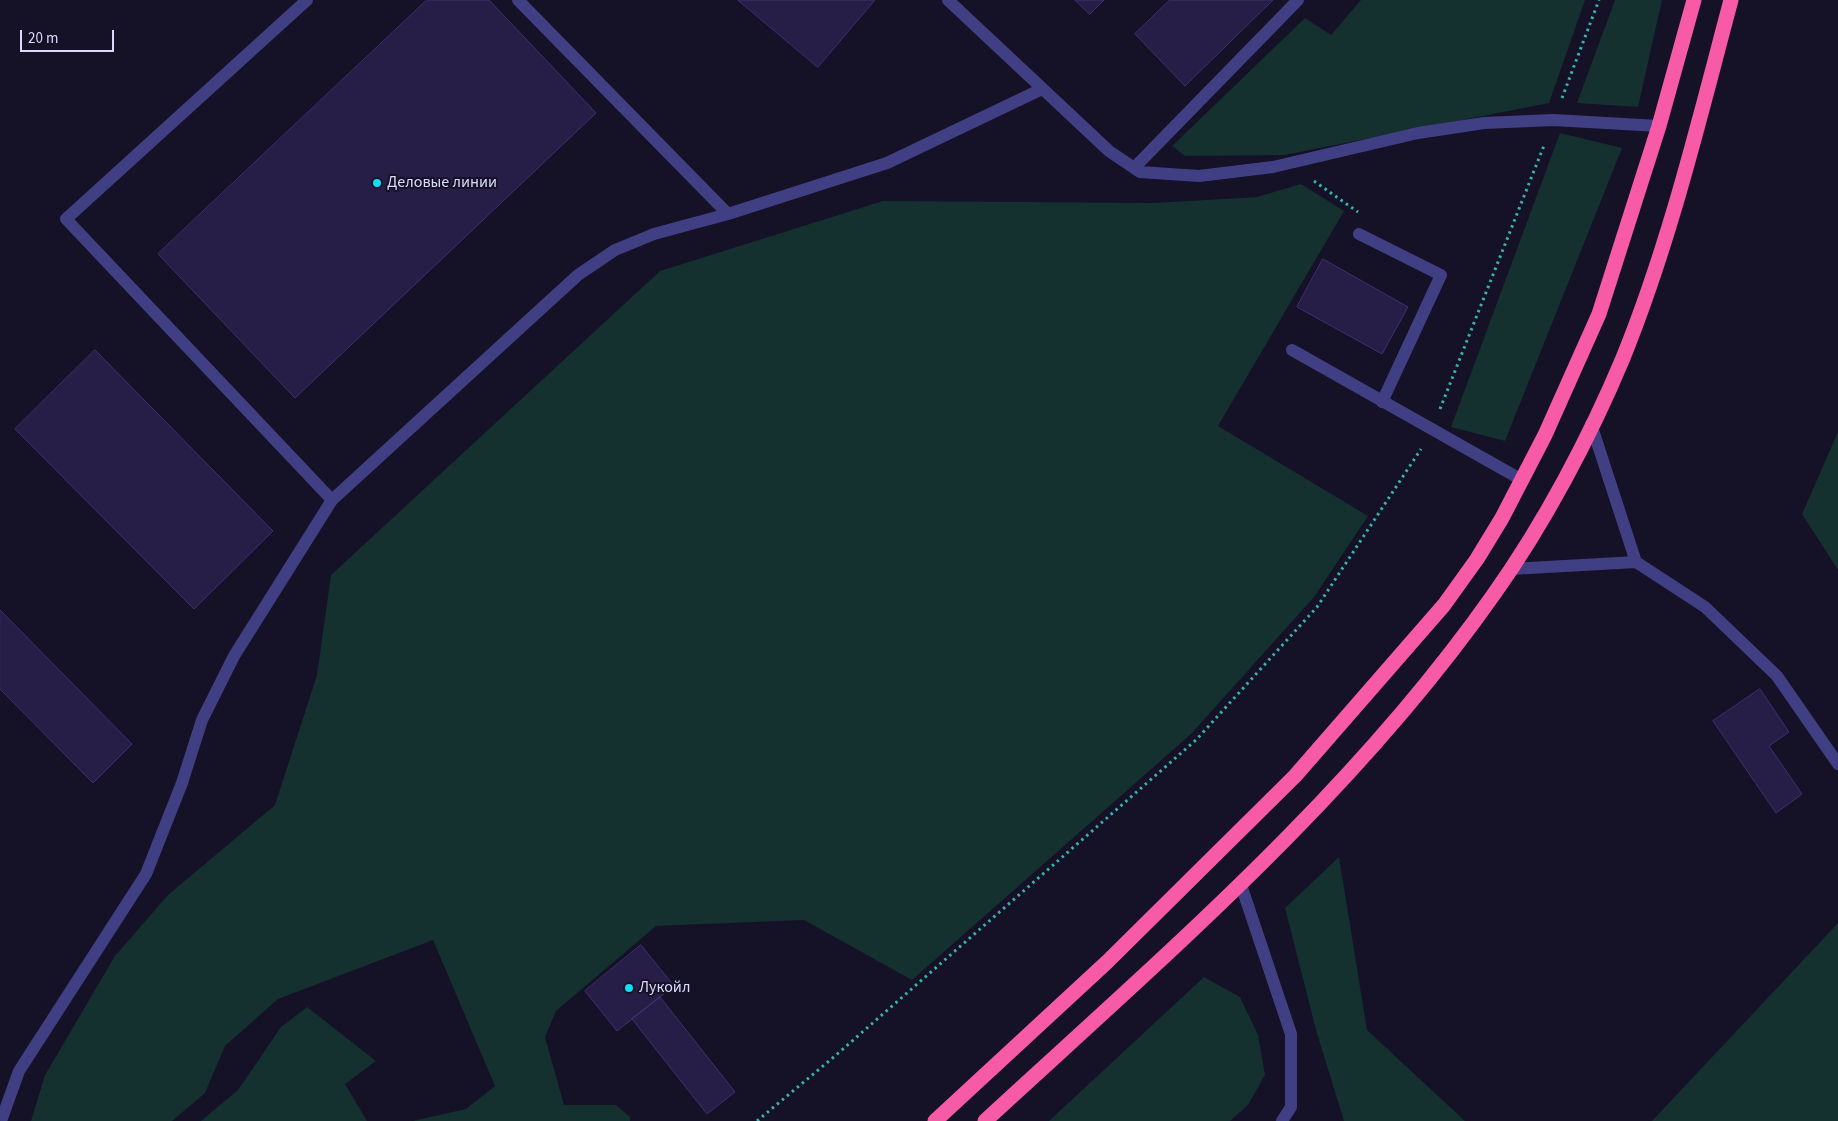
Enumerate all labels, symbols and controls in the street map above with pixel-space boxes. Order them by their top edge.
scale bar [22,20,116,52]
text: 20 m [28,28,58,49]
place label: Деловые линии [387,173,497,193]
marker: Деловые линии [371,177,383,189]
place label: Лукойл [639,978,690,998]
marker: Лукойл [623,982,635,994]

